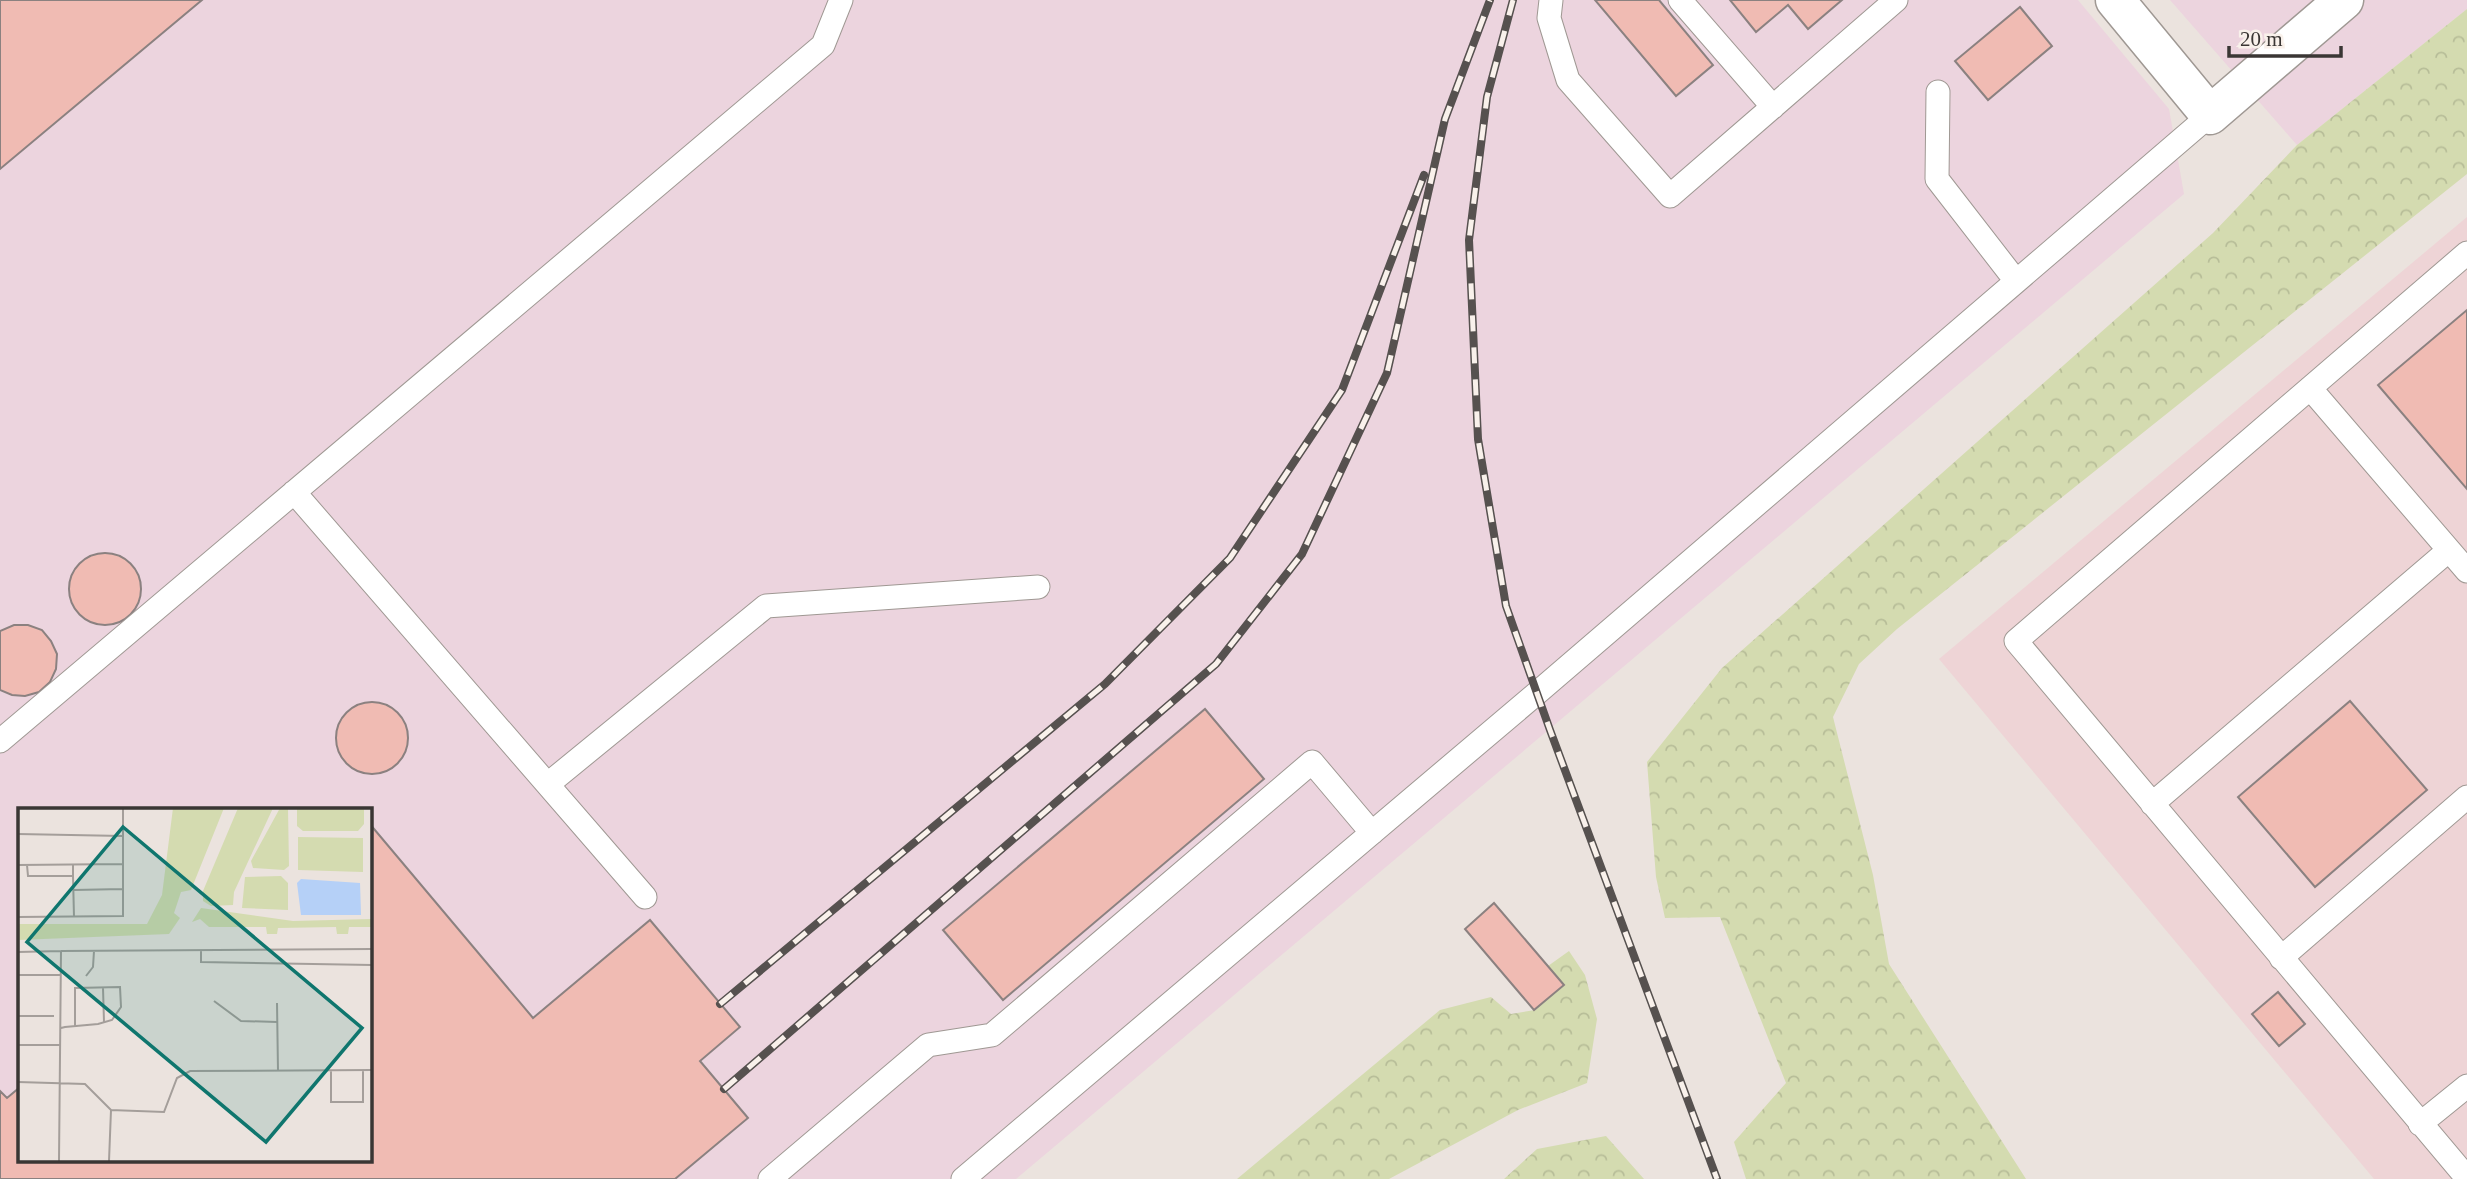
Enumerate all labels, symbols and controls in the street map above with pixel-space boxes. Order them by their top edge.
scale bar [2229,14,2341,58]
text: 20 m [2240,27,2283,51]
inset map [18,808,371,1162]

